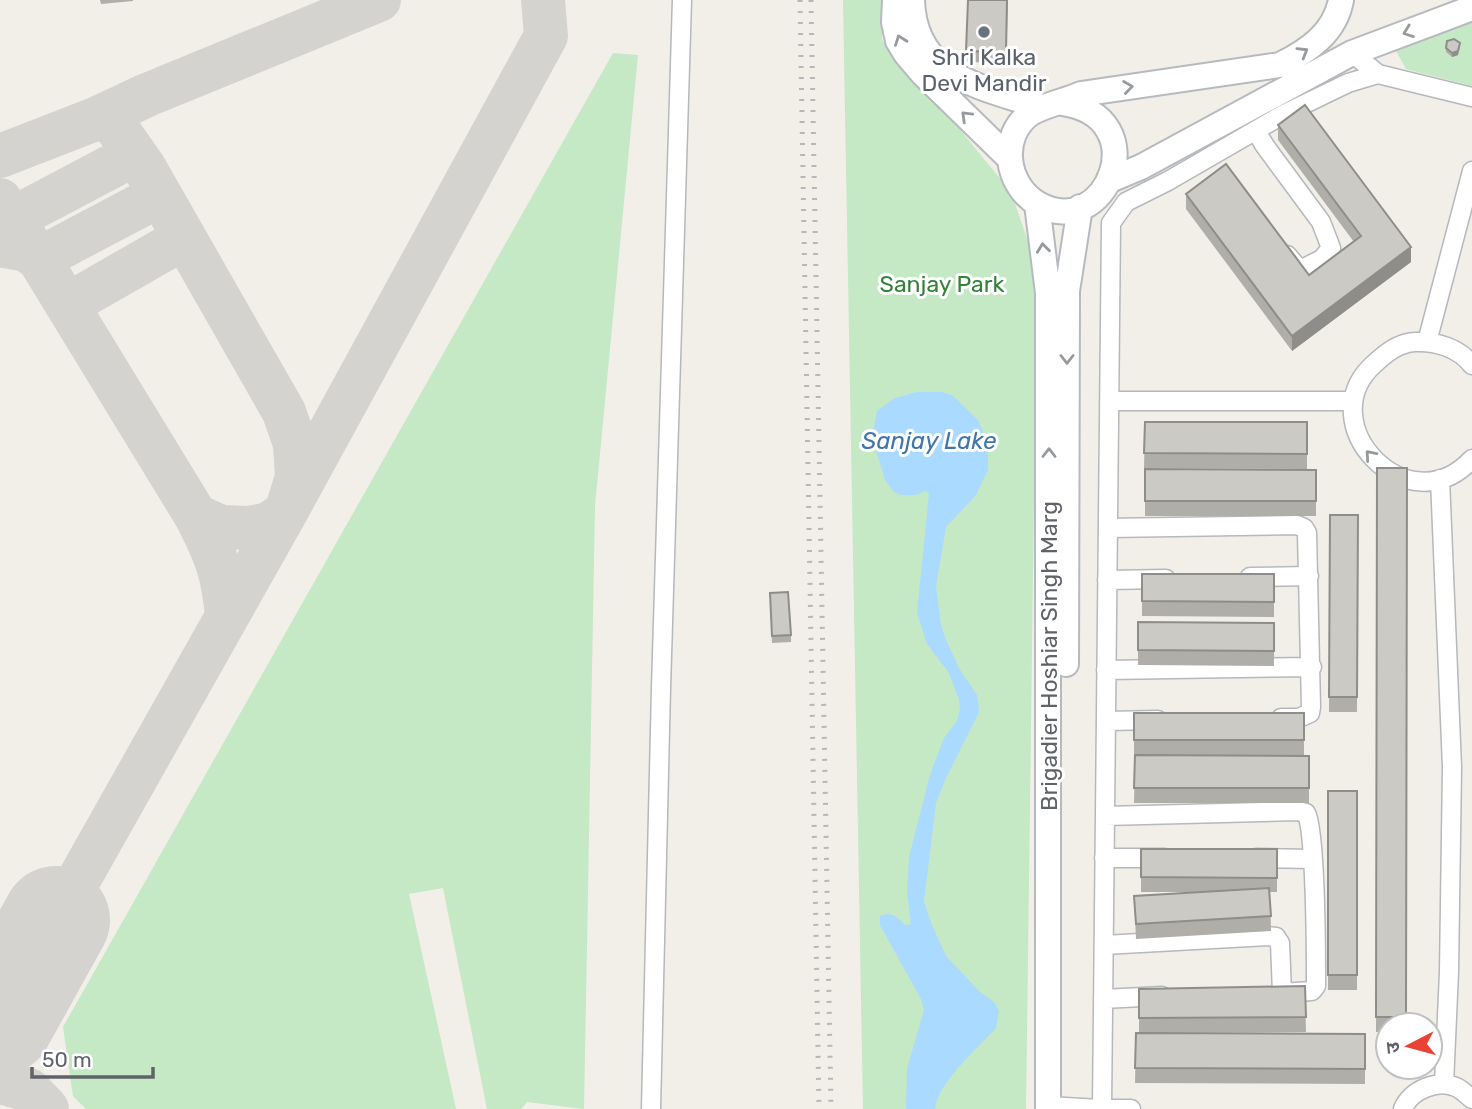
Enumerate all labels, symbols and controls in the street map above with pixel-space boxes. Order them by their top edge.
marker: Shri Kalka Devi Mandir [976,24,992,40]
one-way arrow [1403,24,1415,38]
one-way arrow [894,35,908,47]
place label: Shri Kalka Devi Mandir [921,43,1047,97]
one-way arrow [1295,48,1308,61]
one-way arrow [1122,80,1133,95]
one-way arrow [962,112,974,124]
one-way arrow [1035,242,1050,254]
park label: Sanjay Park [880,270,1005,298]
one-way arrow [1059,355,1075,365]
water label: Sanjay Lake [862,427,996,455]
one-way arrow [1041,447,1057,458]
one-way arrow [1366,451,1378,464]
street label: Brigadier Hoshiar Singh Marg [1035,501,1063,811]
north arrow [1374,1011,1444,1081]
scale bar [32,1036,152,1080]
text: उ [1380,1040,1405,1054]
text: 50 m [42,1047,92,1072]

